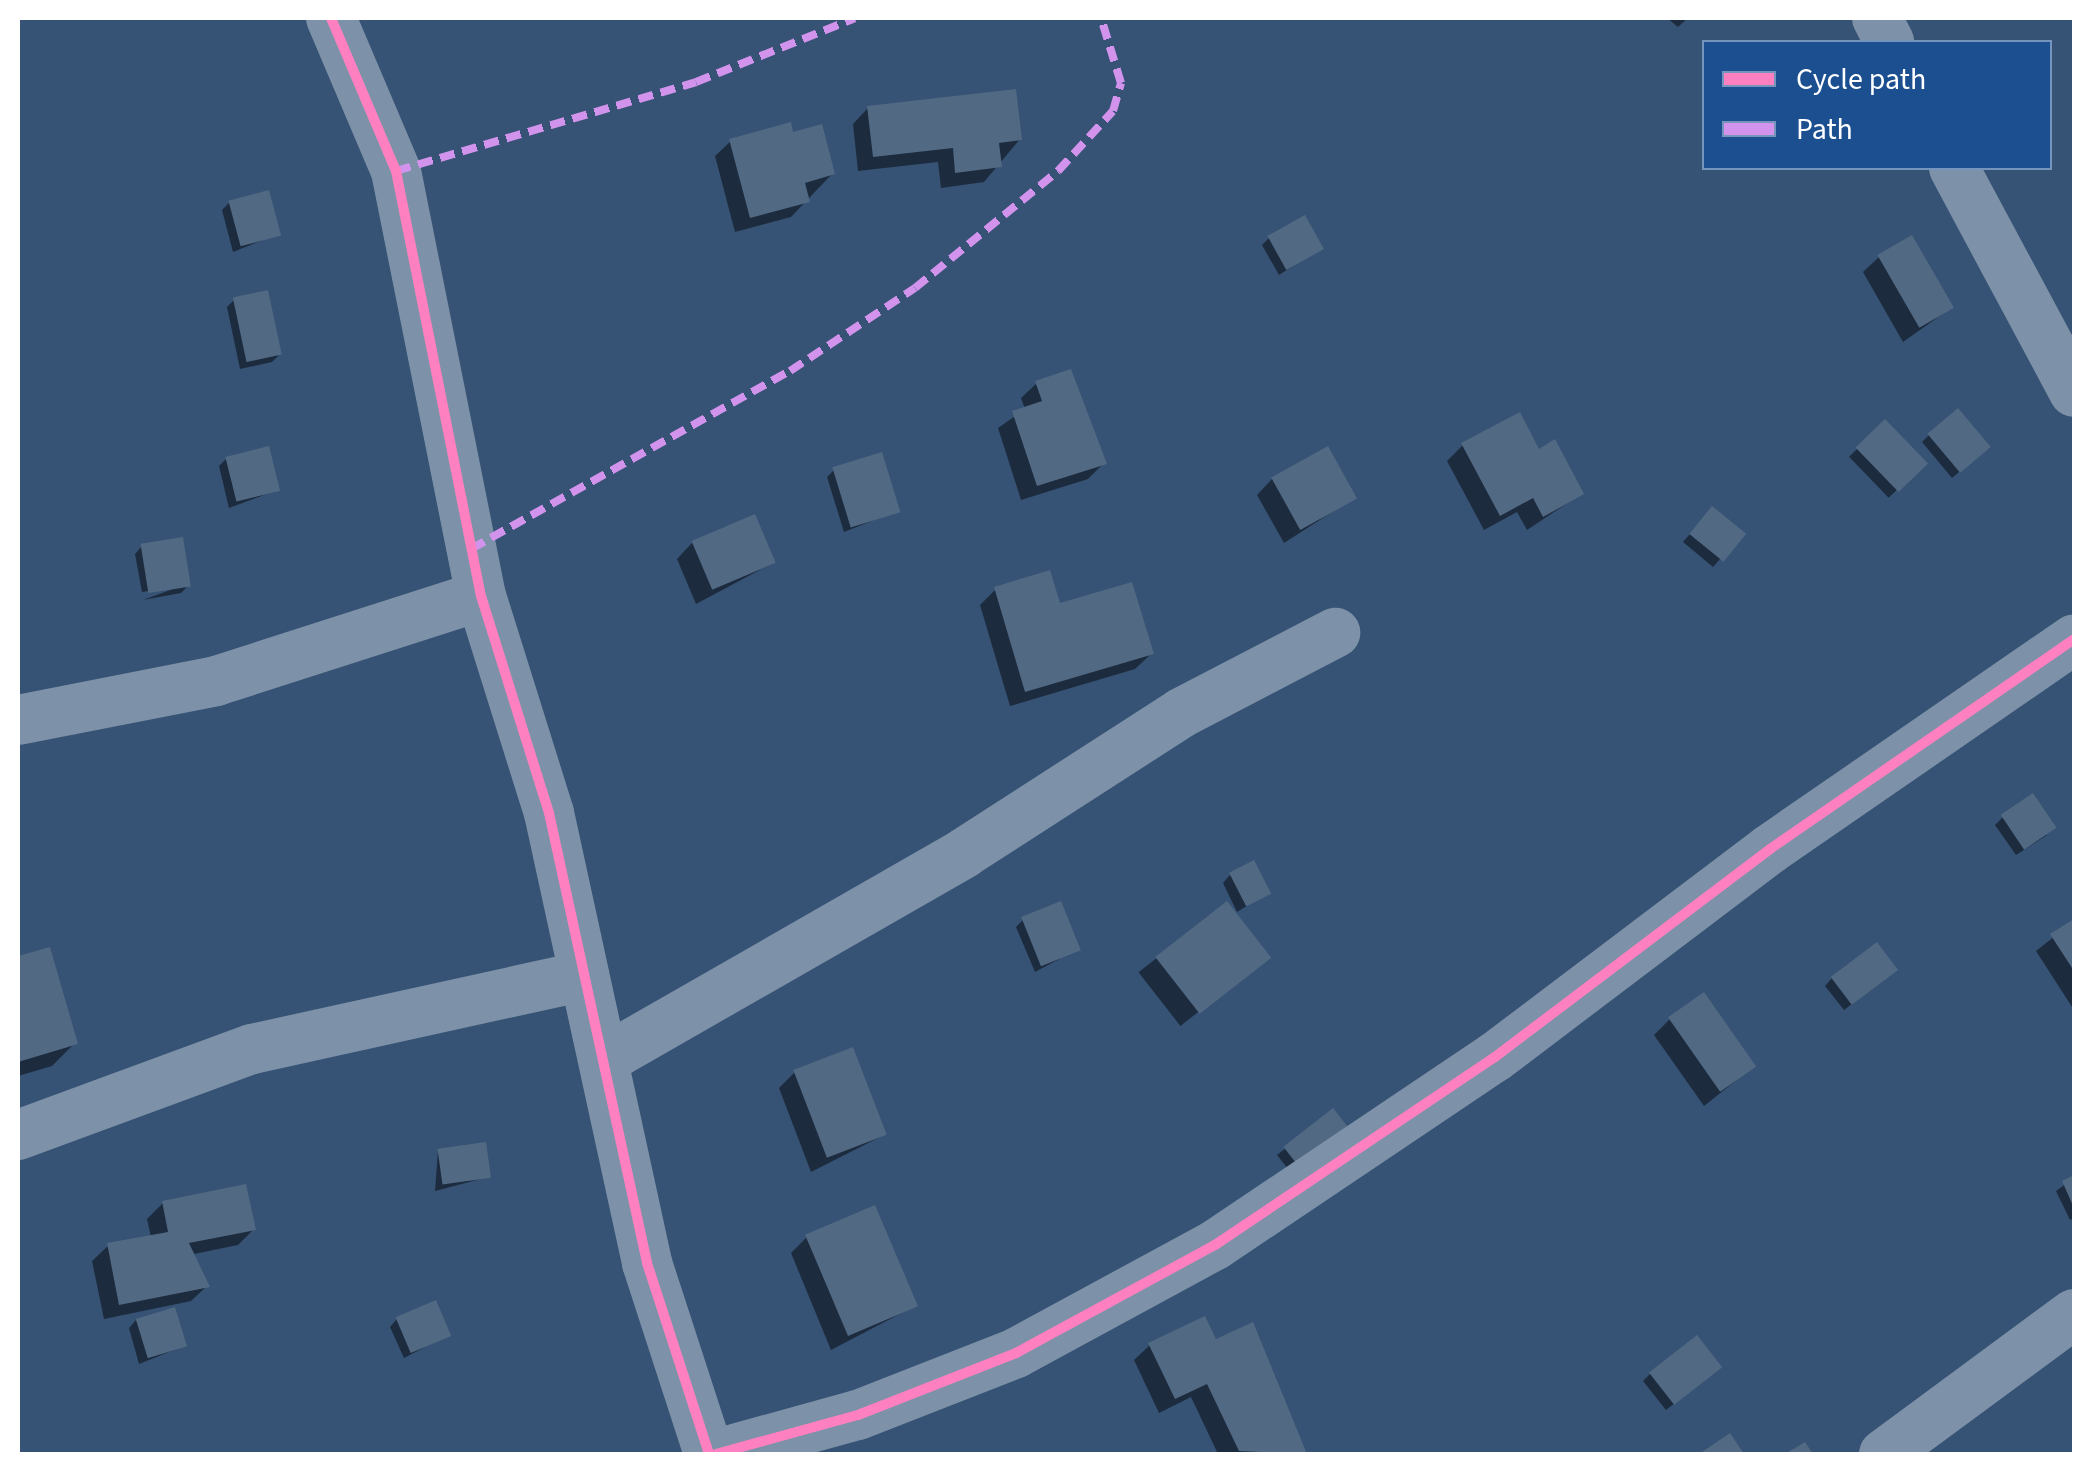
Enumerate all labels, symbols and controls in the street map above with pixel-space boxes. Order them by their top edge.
legend [1702,40,2052,170]
text: Cycle path [1796,58,1926,101]
text: Path [1796,108,1853,151]

